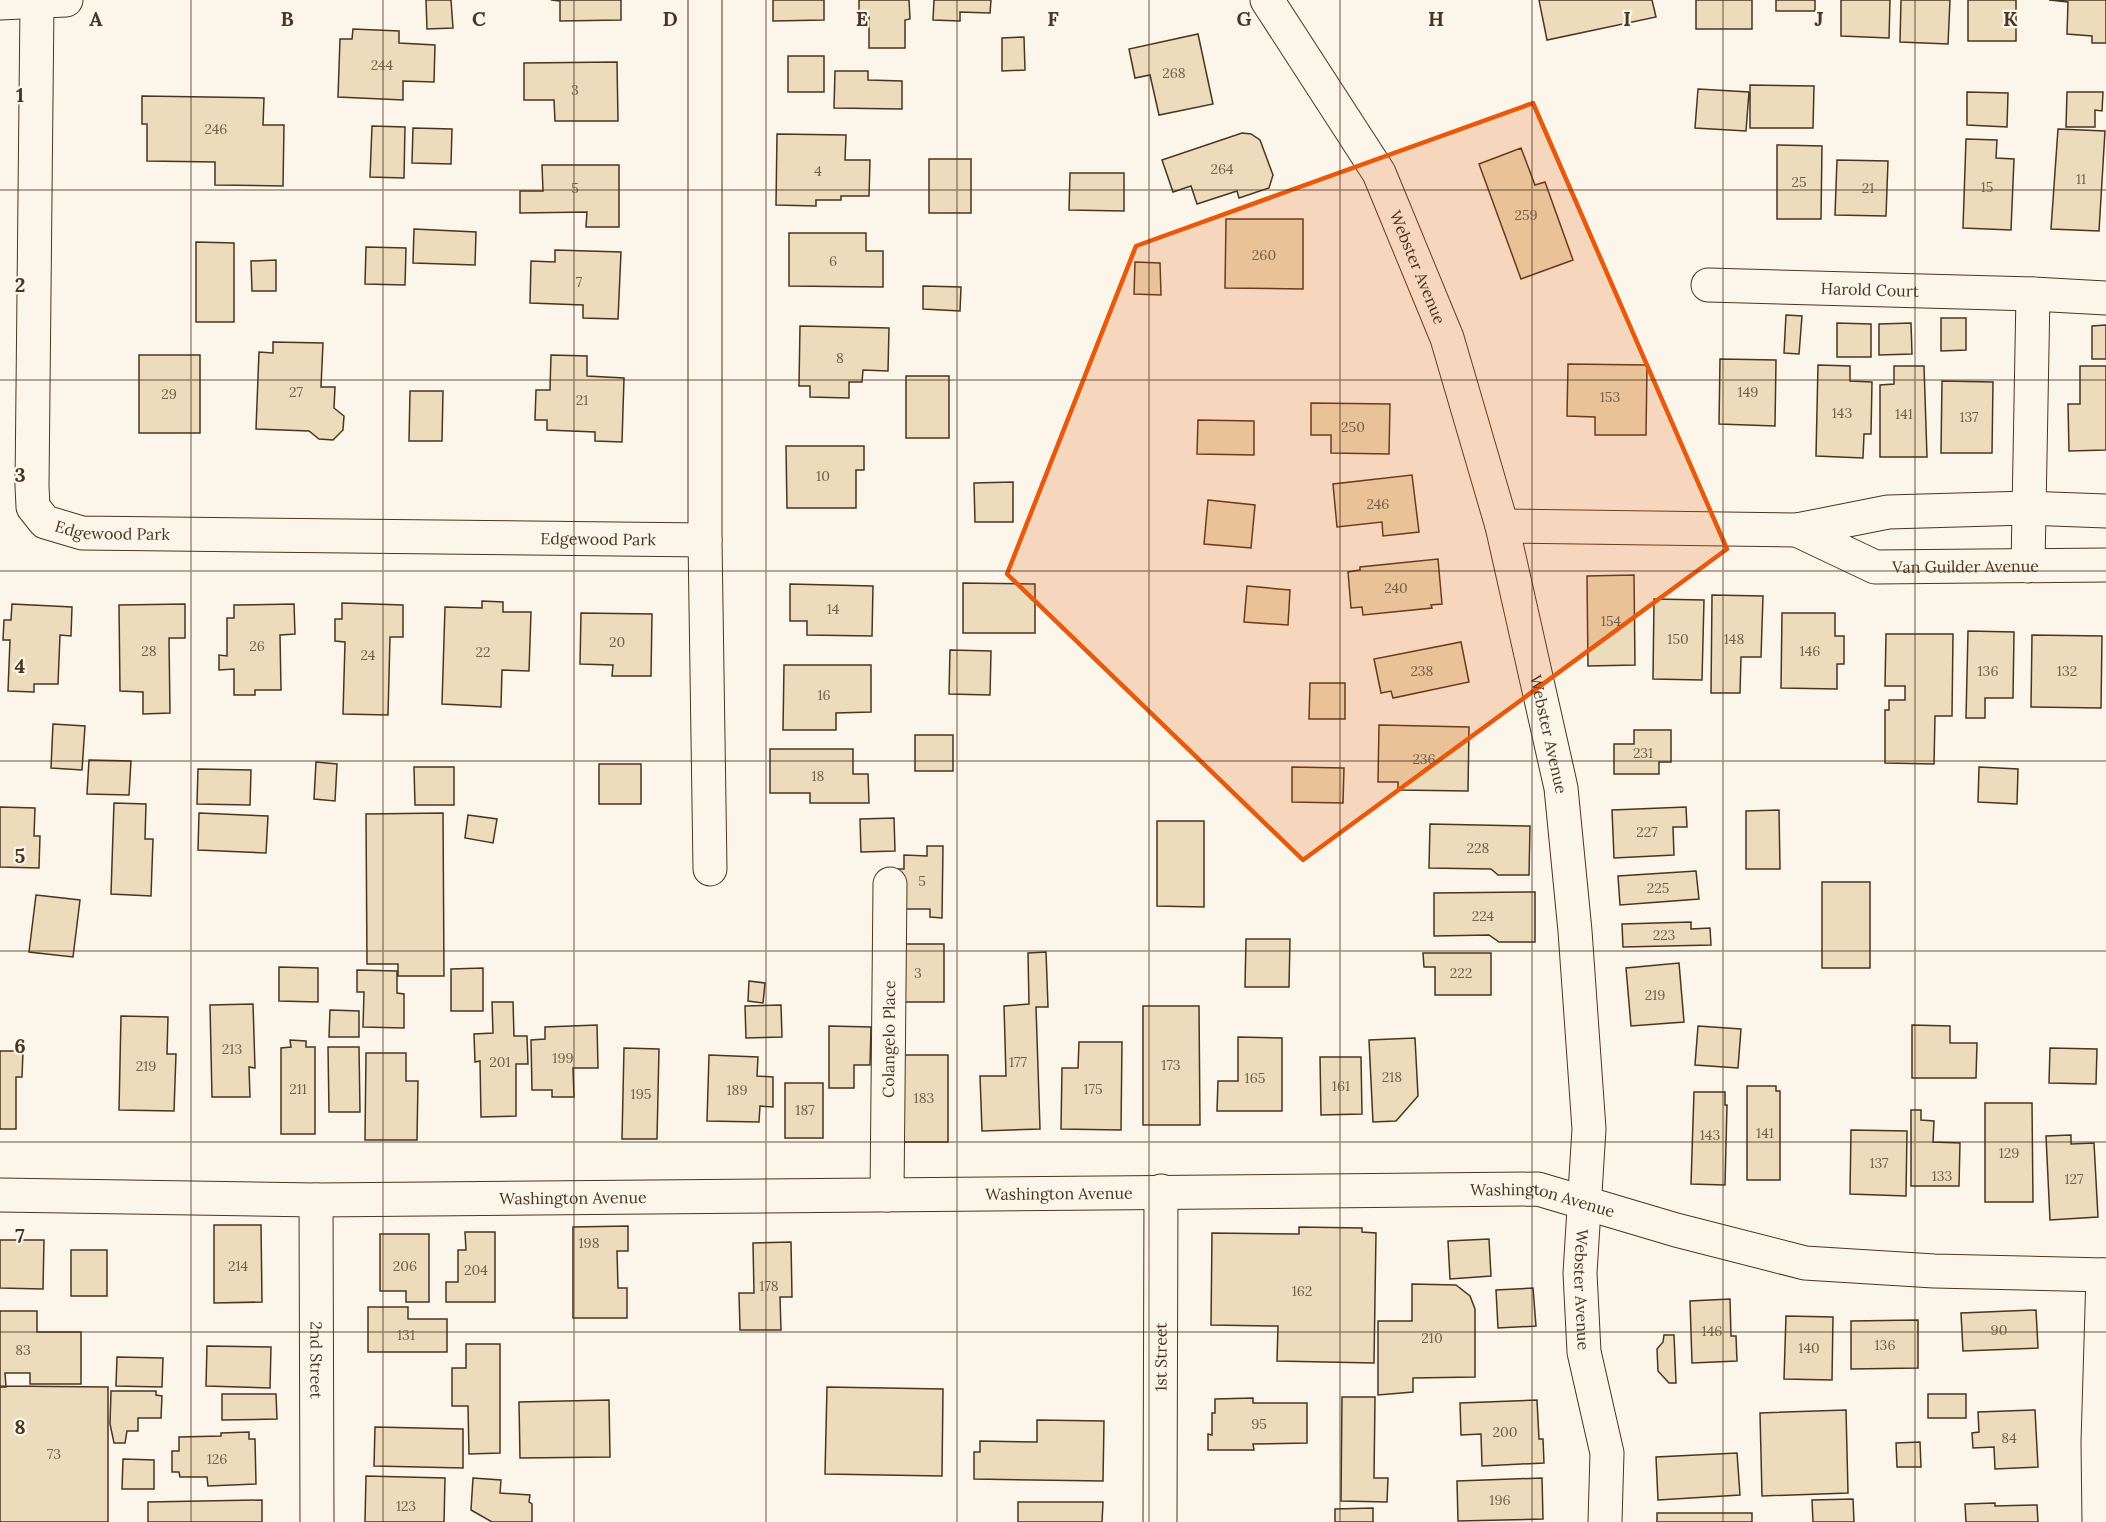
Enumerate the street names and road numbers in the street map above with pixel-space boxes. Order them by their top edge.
street label: Webster Avenue [1386,207,1450,327]
street label: Harold Court [1821,278,1920,301]
street label: Edgewood Park [53,516,170,544]
street label: Edgewood Park [540,528,656,549]
street label: Van Guilder Avenue [1891,556,2039,577]
street label: Webster Avenue [1526,673,1572,795]
street label: Colangelo Place [878,980,899,1098]
street label: Washington Avenue [1470,1179,1618,1221]
street label: Washington Avenue [985,1183,1133,1204]
street label: Washington Avenue [499,1187,647,1208]
street label: Webster Avenue [1570,1228,1594,1351]
street label: 2nd Street [306,1321,327,1400]
street label: 1st Street [1150,1322,1171,1392]

